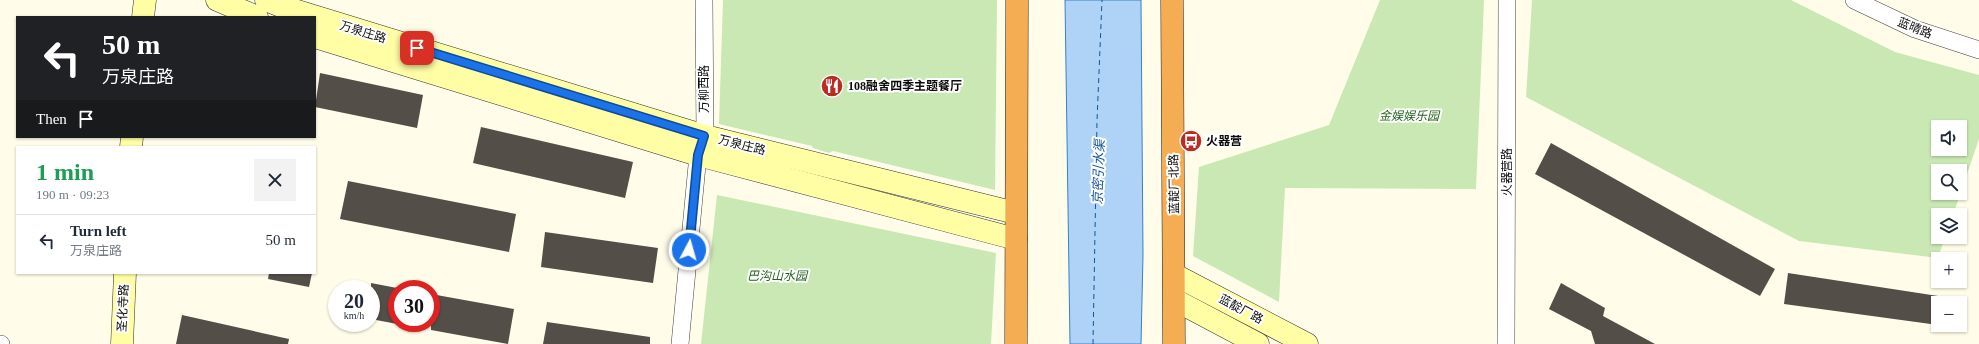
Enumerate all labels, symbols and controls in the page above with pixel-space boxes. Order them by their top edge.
street label: 蓝晴路 [1896,15,1934,41]
street label: 万泉庄路 [338,18,388,46]
text: 50 m [102,29,160,60]
pin [400,31,434,65]
icon: left [36,32,88,84]
icon: arrive [406,37,428,59]
street label: 万柳西路 [697,65,711,113]
text: 万泉庄路 [102,67,174,87]
restaurant icon: 108融舍四季主题餐厅 [819,73,845,99]
place label: 108融舍四季主题餐厅 [848,79,962,93]
icon: arrive [75,108,97,130]
park label: 金娱娱乐园 [1379,109,1441,123]
text: Then [36,111,67,127]
map controls [1931,120,1967,332]
button: sound [1931,120,1967,156]
bus stop icon: 火器营 [1178,128,1204,154]
street label: 万泉庄路 [717,132,767,158]
place label: 火器营 [1206,134,1242,148]
water label: 京密引水渠 [1090,137,1107,205]
street label: 火器营路 [1500,148,1514,196]
street label: 蓝靛厂北路 [1166,154,1182,214]
text: 1 min [36,159,94,185]
button: close [254,159,296,201]
button: search [1931,164,1967,200]
text: 190 m · 09:23 [36,187,109,202]
button: layers [1931,208,1967,244]
text: Turn left [70,223,127,239]
position arrow [668,229,710,271]
icon: left [36,230,58,252]
text: 50 m [266,232,296,248]
text: 万泉庄路 [70,243,122,258]
button: + [1931,252,1967,288]
park label: 巴沟山水园 [747,269,809,283]
speed limit sign: 30 [388,280,440,332]
street label: 圣化寺路 [115,284,131,332]
text: 20 [344,290,364,312]
street label: 蓝靛厂路 [1217,292,1265,326]
button: − [1931,296,1967,332]
text: km/h [344,310,364,321]

